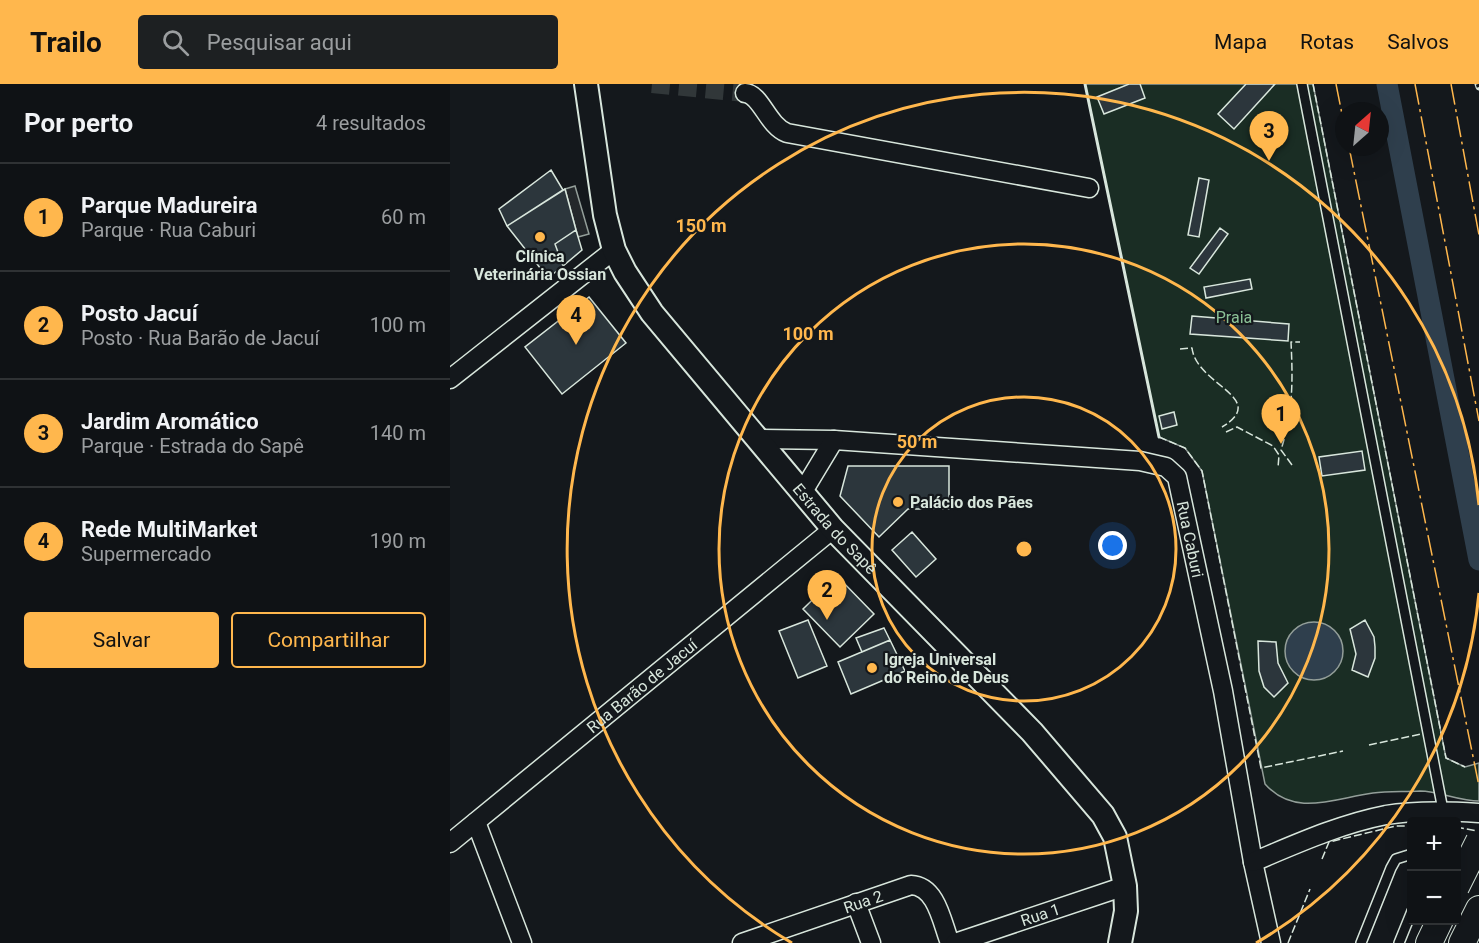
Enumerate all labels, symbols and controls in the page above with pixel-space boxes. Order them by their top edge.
search box [138,15,558,69]
text: Trailo [30,26,102,59]
icon: search [159,26,192,59]
text: Pesquisar aqui [207,30,352,55]
text: Mapa [1214,30,1267,54]
text: Rotas [1300,30,1354,54]
text: Salvos [1387,30,1449,54]
north arrow [1335,102,1389,156]
text: Por perto [24,108,133,138]
text: 4 resultados [316,111,426,135]
pin: 3 [1250,112,1288,161]
text: Parque Madureira [81,193,258,218]
text: 1 [38,205,49,229]
text: 60 m [381,205,426,229]
text: 150 m [675,215,727,236]
text: Parque · Rua Caburi [81,218,256,242]
marker: Clínica Veterinária Ossian [533,230,547,244]
place label: Clínica Veterinária Ossian [474,247,606,284]
pin: 4 [556,296,596,345]
text: Posto Jacuí [81,301,198,326]
park label: Praia [1216,308,1252,327]
text: 2 [38,313,49,337]
text: 100 m [370,313,426,337]
text: 100 m [782,323,834,344]
text: Posto · Rua Barão de Jacuí [81,326,320,350]
pin: 1 [1262,394,1300,444]
text: Jardim Aromático [81,409,259,434]
text: 3 [38,421,49,445]
text: 140 m [370,421,426,445]
text: 50 m [897,431,937,452]
text: Parque · Estrada do Sapê [81,434,304,458]
street label: Estrada do Sapê [789,480,881,578]
place label: Palácio dos Pães [910,493,1033,512]
marker: Palácio dos Pães [891,495,905,509]
street label: Rua Caburi [1172,499,1207,579]
text: Rede MultiMarket [81,517,257,542]
text: 4 [38,529,49,553]
text: 190 m [370,529,426,553]
your location [1098,531,1127,560]
centre of rings [1014,539,1034,559]
text: Supermercado [81,542,211,566]
pin: 2 [808,570,847,620]
button: Salvar [24,612,219,668]
button: Compartilhar [231,612,426,668]
street label: Rua Barão de Jacuí [583,635,702,737]
place label: Igreja Universal do Reino de Deus [884,650,1009,687]
marker: Igreja Universal do Reino de Deus [865,661,879,675]
map controls [1407,817,1461,925]
button: + [1407,817,1461,871]
button: − [1407,871,1461,925]
street label: Rua 2 [841,886,885,917]
street label: Rua 1 [1018,899,1063,930]

